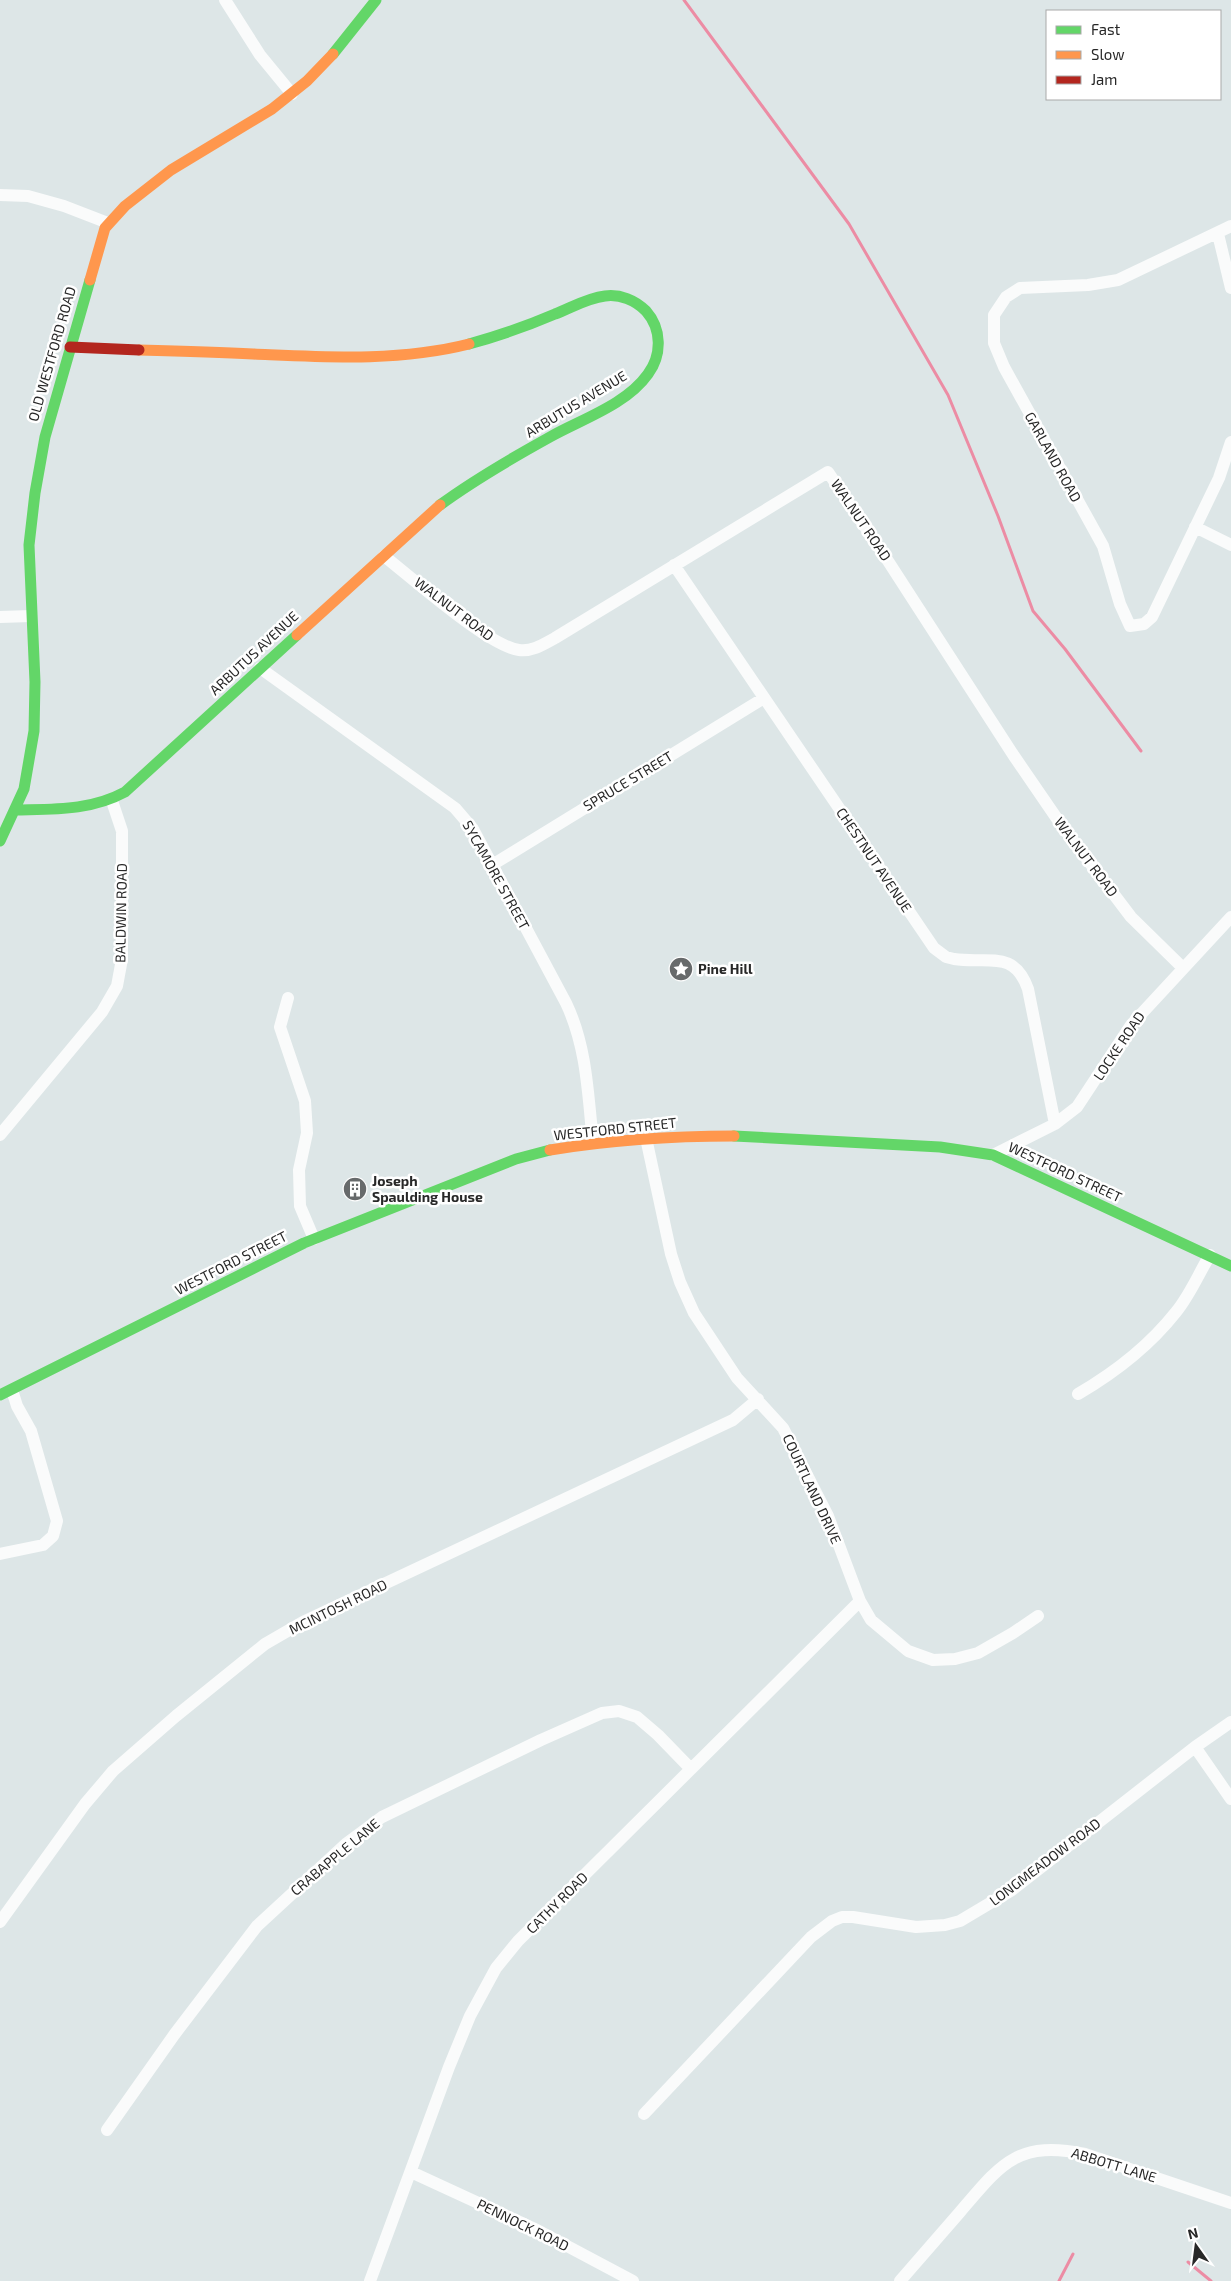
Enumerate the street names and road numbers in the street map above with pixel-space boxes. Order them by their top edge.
street label: OLD WESTFORD ROAD [24,284,79,423]
street label: ARBUTUS AVENUE [522,367,630,440]
street label: GARLAND ROAD [1022,409,1085,505]
street label: WALNUT ROAD [828,476,895,564]
street label: WALNUT ROAD [411,573,497,644]
street label: ARBUTUS AVENUE [206,607,302,698]
street label: SPRUCE STREET [580,747,676,814]
street label: CHESTNUT AVENUE [833,804,916,915]
street label: WALNUT ROAD [1051,814,1122,900]
street label: SYCAMORE STREET [459,817,533,932]
street label: BALDWIN ROAD [111,863,130,963]
street label: LOCKE ROAD [1089,1008,1148,1083]
street label: WESTFORD STREET [553,1114,677,1143]
street label: WESTFORD STREET [1006,1138,1125,1205]
street label: WESTFORD STREET [172,1227,290,1298]
street label: COURTLAND DRIVE [780,1431,845,1547]
street label: MCINTOSH ROAD [286,1575,390,1638]
street label: CRABAPPLE LANE [287,1814,383,1899]
street label: LONGMEADOW ROAD [986,1814,1104,1909]
street label: CATHY ROAD [522,1868,591,1937]
street label: ABBOTT LANE [1070,2144,1159,2186]
street label: PENNOCK ROAD [474,2195,572,2254]

